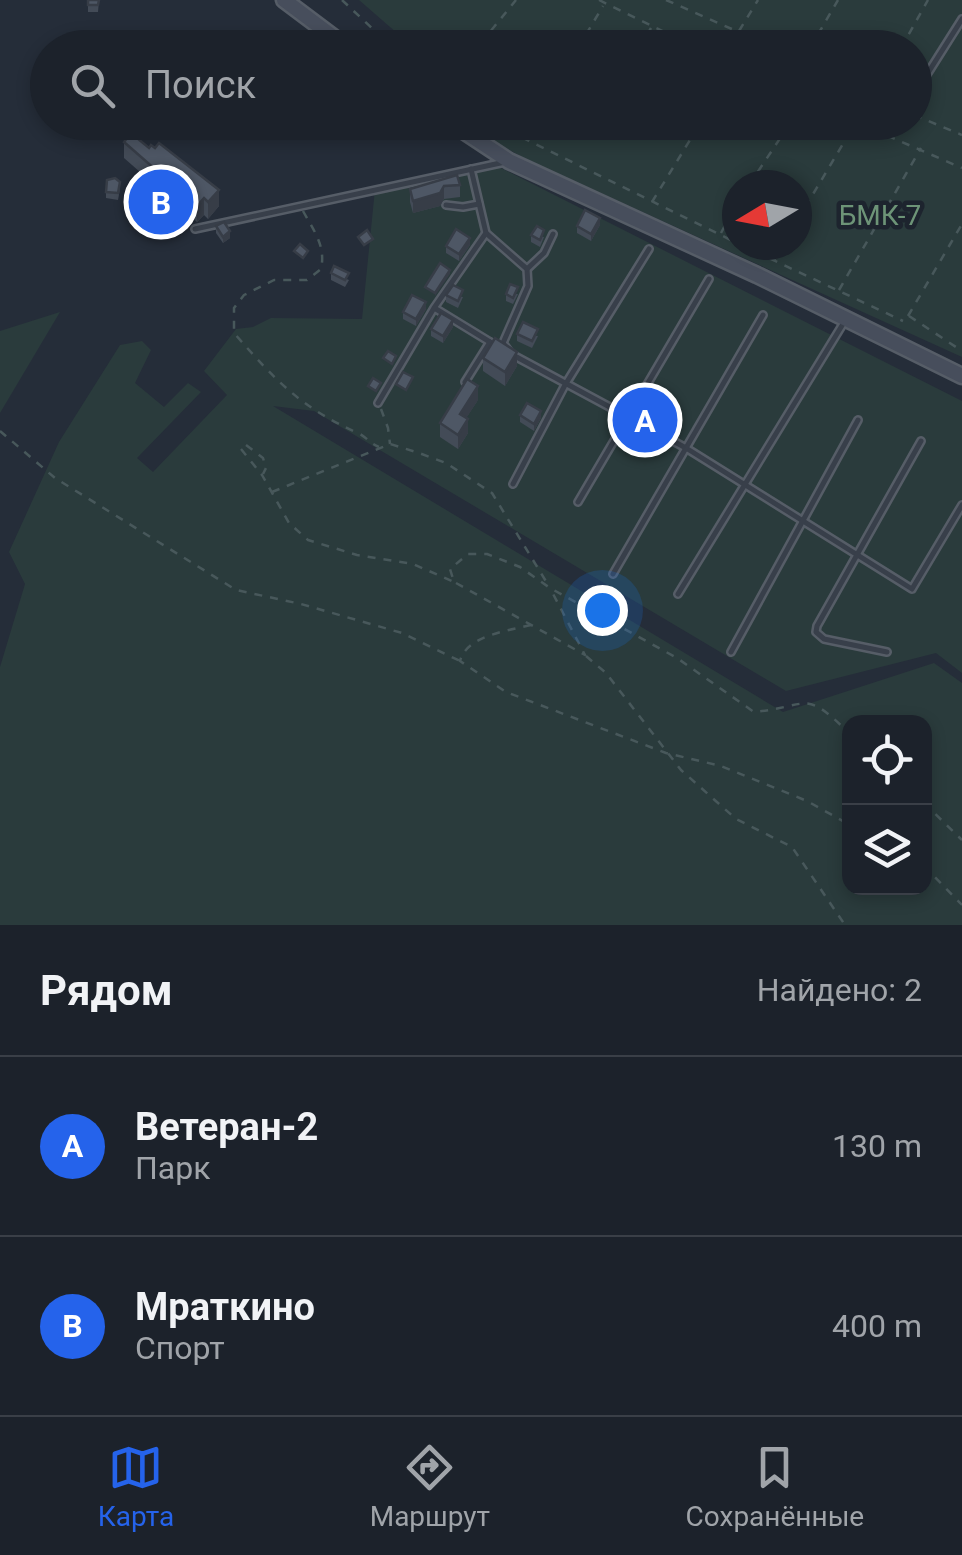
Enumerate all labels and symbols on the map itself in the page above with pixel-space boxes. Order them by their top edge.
pin: B [128,164,194,240]
north arrow [722,170,812,260]
park label: БМК-7 [839,199,921,232]
pin: A [612,382,678,458]
your location [577,585,628,636]

